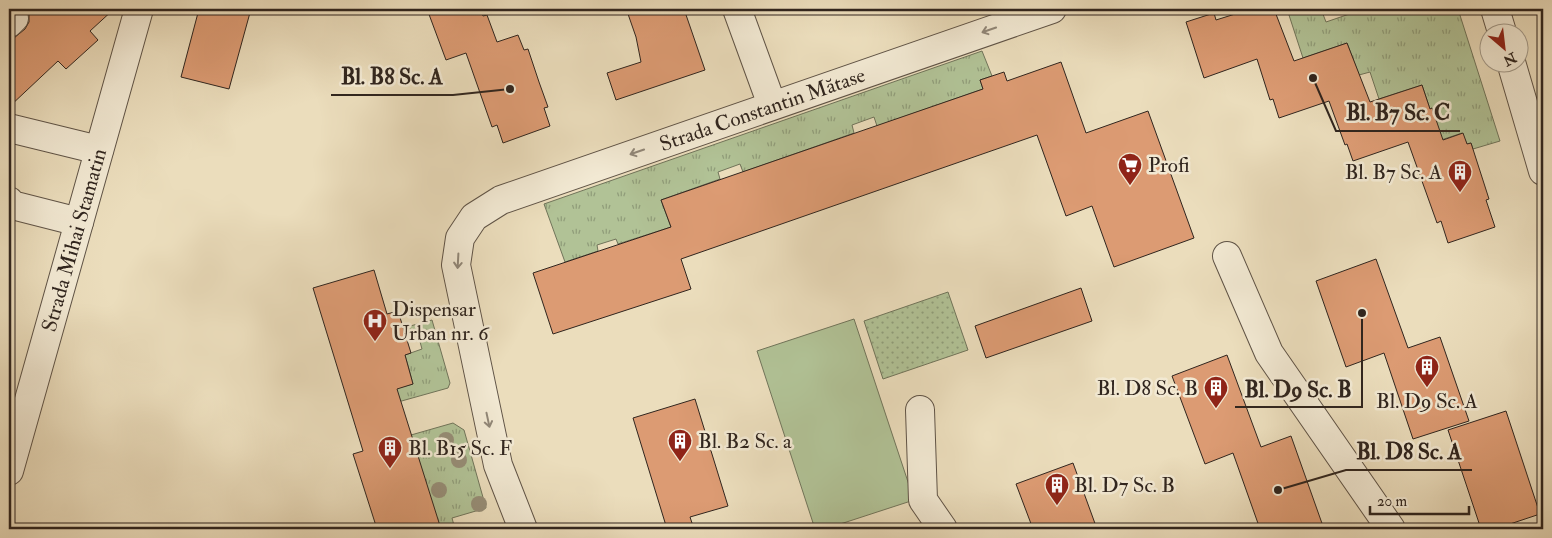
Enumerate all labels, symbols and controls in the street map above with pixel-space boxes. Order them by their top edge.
north arrow [1480,22,1530,72]
one-way arrow [982,26,998,36]
text: N [1500,48,1520,70]
callout: Bl. B8 Sc. A [331,58,453,95]
street label: Strada Constantin Mătase [656,61,869,158]
text: Bl. B8 Sc. A [341,63,444,91]
callout: Bl. B7 Sc. C [1336,94,1460,131]
text: Bl. B7 Sc. C [1346,99,1450,127]
street label: Strada Mihai Stamatin [35,145,113,335]
one-way arrow [630,148,646,158]
supermarket icon: Profi [1117,152,1143,186]
place label: Profi [1148,152,1190,179]
place label: Bl. B7 Sc. A [1345,159,1442,186]
building icon: Bl. B7 Sc. A [1447,159,1473,193]
one-way arrow [453,253,462,269]
place label: Dispensar Urban nr. 6 [392,296,490,347]
hospital icon: Dispensar Urban nr. 6 [362,308,388,342]
building icon: Bl. D9 Sc. A [1414,354,1440,388]
callout: Bl. D9 Sc. B [1235,370,1362,407]
place label: Bl. D8 Sc. B [1097,375,1198,402]
building icon: Bl. D8 Sc. B [1203,375,1229,409]
text: Bl. D9 Sc. B [1244,376,1352,404]
place label: Bl. D9 Sc. A [1376,388,1478,415]
one-way arrow [484,412,493,428]
building icon: Bl. B2 Sc. a [667,428,693,462]
place label: Bl. B2 Sc. a [698,428,792,455]
callout: Bl. D8 Sc. A [1346,433,1472,470]
building icon: Bl. B15 Sc. F [377,435,403,469]
place label: Bl. B15 Sc. F [408,435,512,462]
text: Bl. D8 Sc. A [1356,438,1463,466]
building icon: Bl. D7 Sc. B [1044,472,1070,506]
place label: Bl. D7 Sc. B [1074,472,1175,499]
scale bar [1370,483,1468,515]
text: 20 m [1377,492,1407,511]

